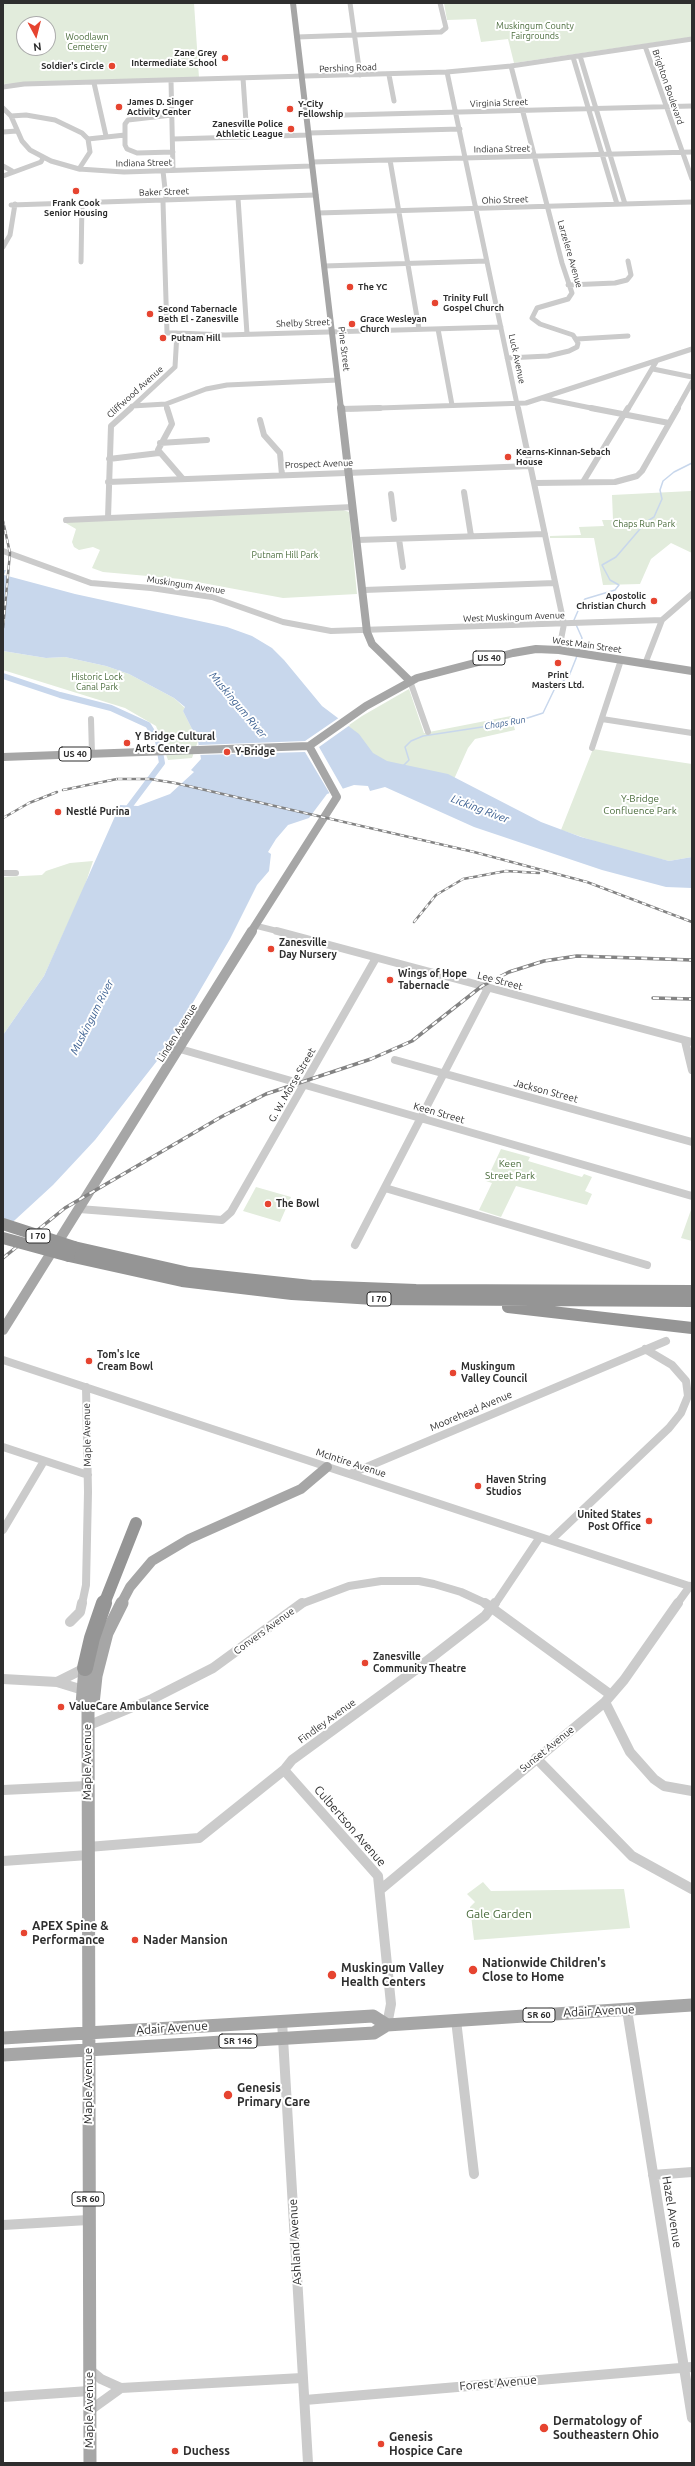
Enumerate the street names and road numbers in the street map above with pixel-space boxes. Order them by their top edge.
street label: Brighton Boulevard [650,48,686,126]
street label: Pershing Road [319,62,377,74]
street label: Virginia Street [470,97,528,109]
street label: Indiana Street [474,143,530,155]
street label: Indiana Street [116,157,172,169]
street label: Baker Street [139,186,189,198]
street label: Ohio Street [481,194,529,206]
street label: Larzelere Avenue [555,219,585,289]
street label: Shelby Street [276,317,330,329]
street label: Pine Street [336,326,352,372]
street label: Luck Avenue [506,333,528,385]
street label: Cliffwood Avenue [105,364,165,420]
street label: Prospect Avenue [285,457,353,471]
street label: Muskingum Avenue [146,573,226,597]
street label: West Muskingum Avenue [463,610,565,624]
street label: West Main Street [552,635,622,655]
road number: US 40 [473,651,505,665]
road number: US 40 [59,747,91,761]
street label: Lee Street [476,969,524,993]
street label: Linden Avenue [154,1002,200,1064]
street label: G. W. Morse Street [266,1046,318,1124]
street label: Jackson Street [513,1077,579,1105]
street label: Keen Street [412,1100,466,1126]
road number: I 70 [26,1229,50,1243]
road number: I 70 [367,1292,391,1306]
street label: Moorehead Avenue [428,1388,514,1434]
street label: Maple Avenue [80,1403,94,1467]
street label: McIntire Avenue [314,1446,388,1480]
street label: Convers Avenue [231,1605,297,1657]
street label: Findley Avenue [296,1696,358,1746]
street label: Sunset Avenue [517,1723,577,1775]
street label: Maple Avenue [80,1724,94,1800]
street label: Culbertson Avenue [311,1783,389,1869]
street label: Adair Avenue [563,2002,635,2020]
road number: SR 60 [523,2008,555,2022]
street label: Adair Avenue [136,2018,208,2038]
road number: SR 146 [219,2034,257,2048]
street label: Maple Avenue [81,2048,95,2124]
street label: Hazel Avenue [659,2175,685,2249]
road number: SR 60 [72,2192,104,2206]
street label: Ashland Avenue [286,2198,304,2286]
street label: Maple Avenue [82,2372,96,2448]
street label: Forest Avenue [459,2372,537,2394]

